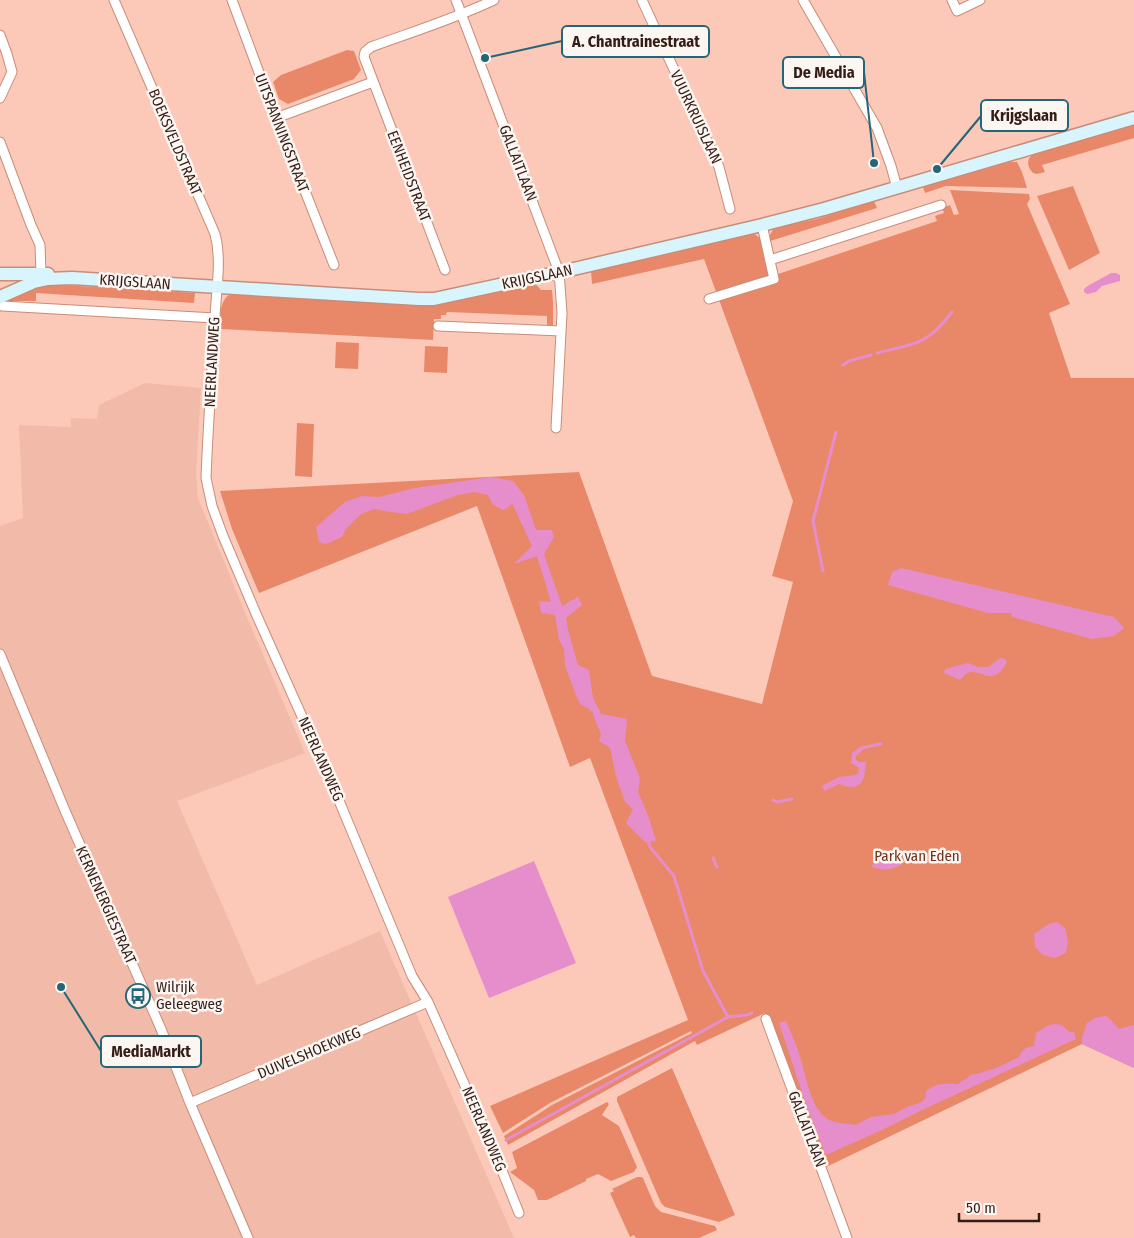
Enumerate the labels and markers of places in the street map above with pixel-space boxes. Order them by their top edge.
callout: A. Chantrainestraat [562,26,709,57]
callout: De Media [783,57,864,88]
callout: Krijgslaan [981,100,1068,131]
place label: Wilrijk Geleegweg [156,978,222,1013]
bus stop icon: Wilrijk Geleegweg [125,983,151,1009]
callout: MediaMarkt [101,1036,201,1067]

